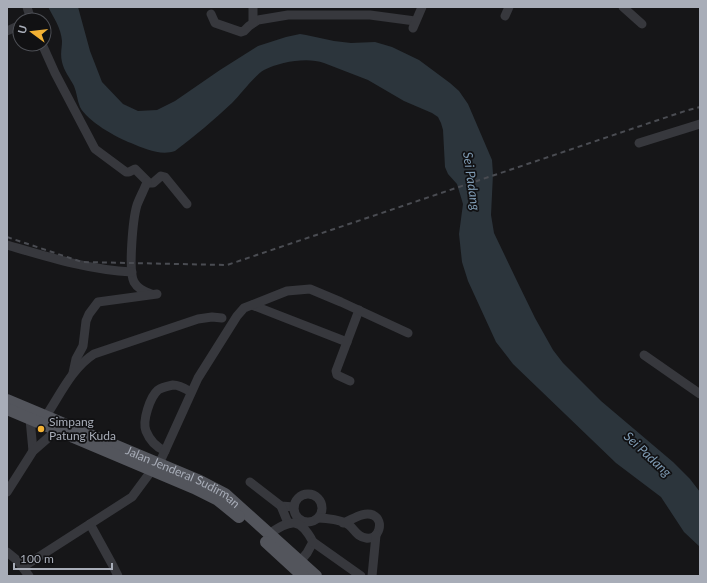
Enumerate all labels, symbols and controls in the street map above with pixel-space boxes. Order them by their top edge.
north arrow [12,12,52,52]
text: U [15,24,29,35]
water label: Sei Padang [460,151,484,212]
place label: Simpang Patung Kuda [49,414,116,443]
marker: Simpang Patung Kuda [36,424,46,434]
water label: Sei Padang [621,428,676,480]
street label: Jalan Jenderal Sudirman [123,443,243,511]
scale bar [14,545,112,571]
text: 100 m [20,551,54,566]

